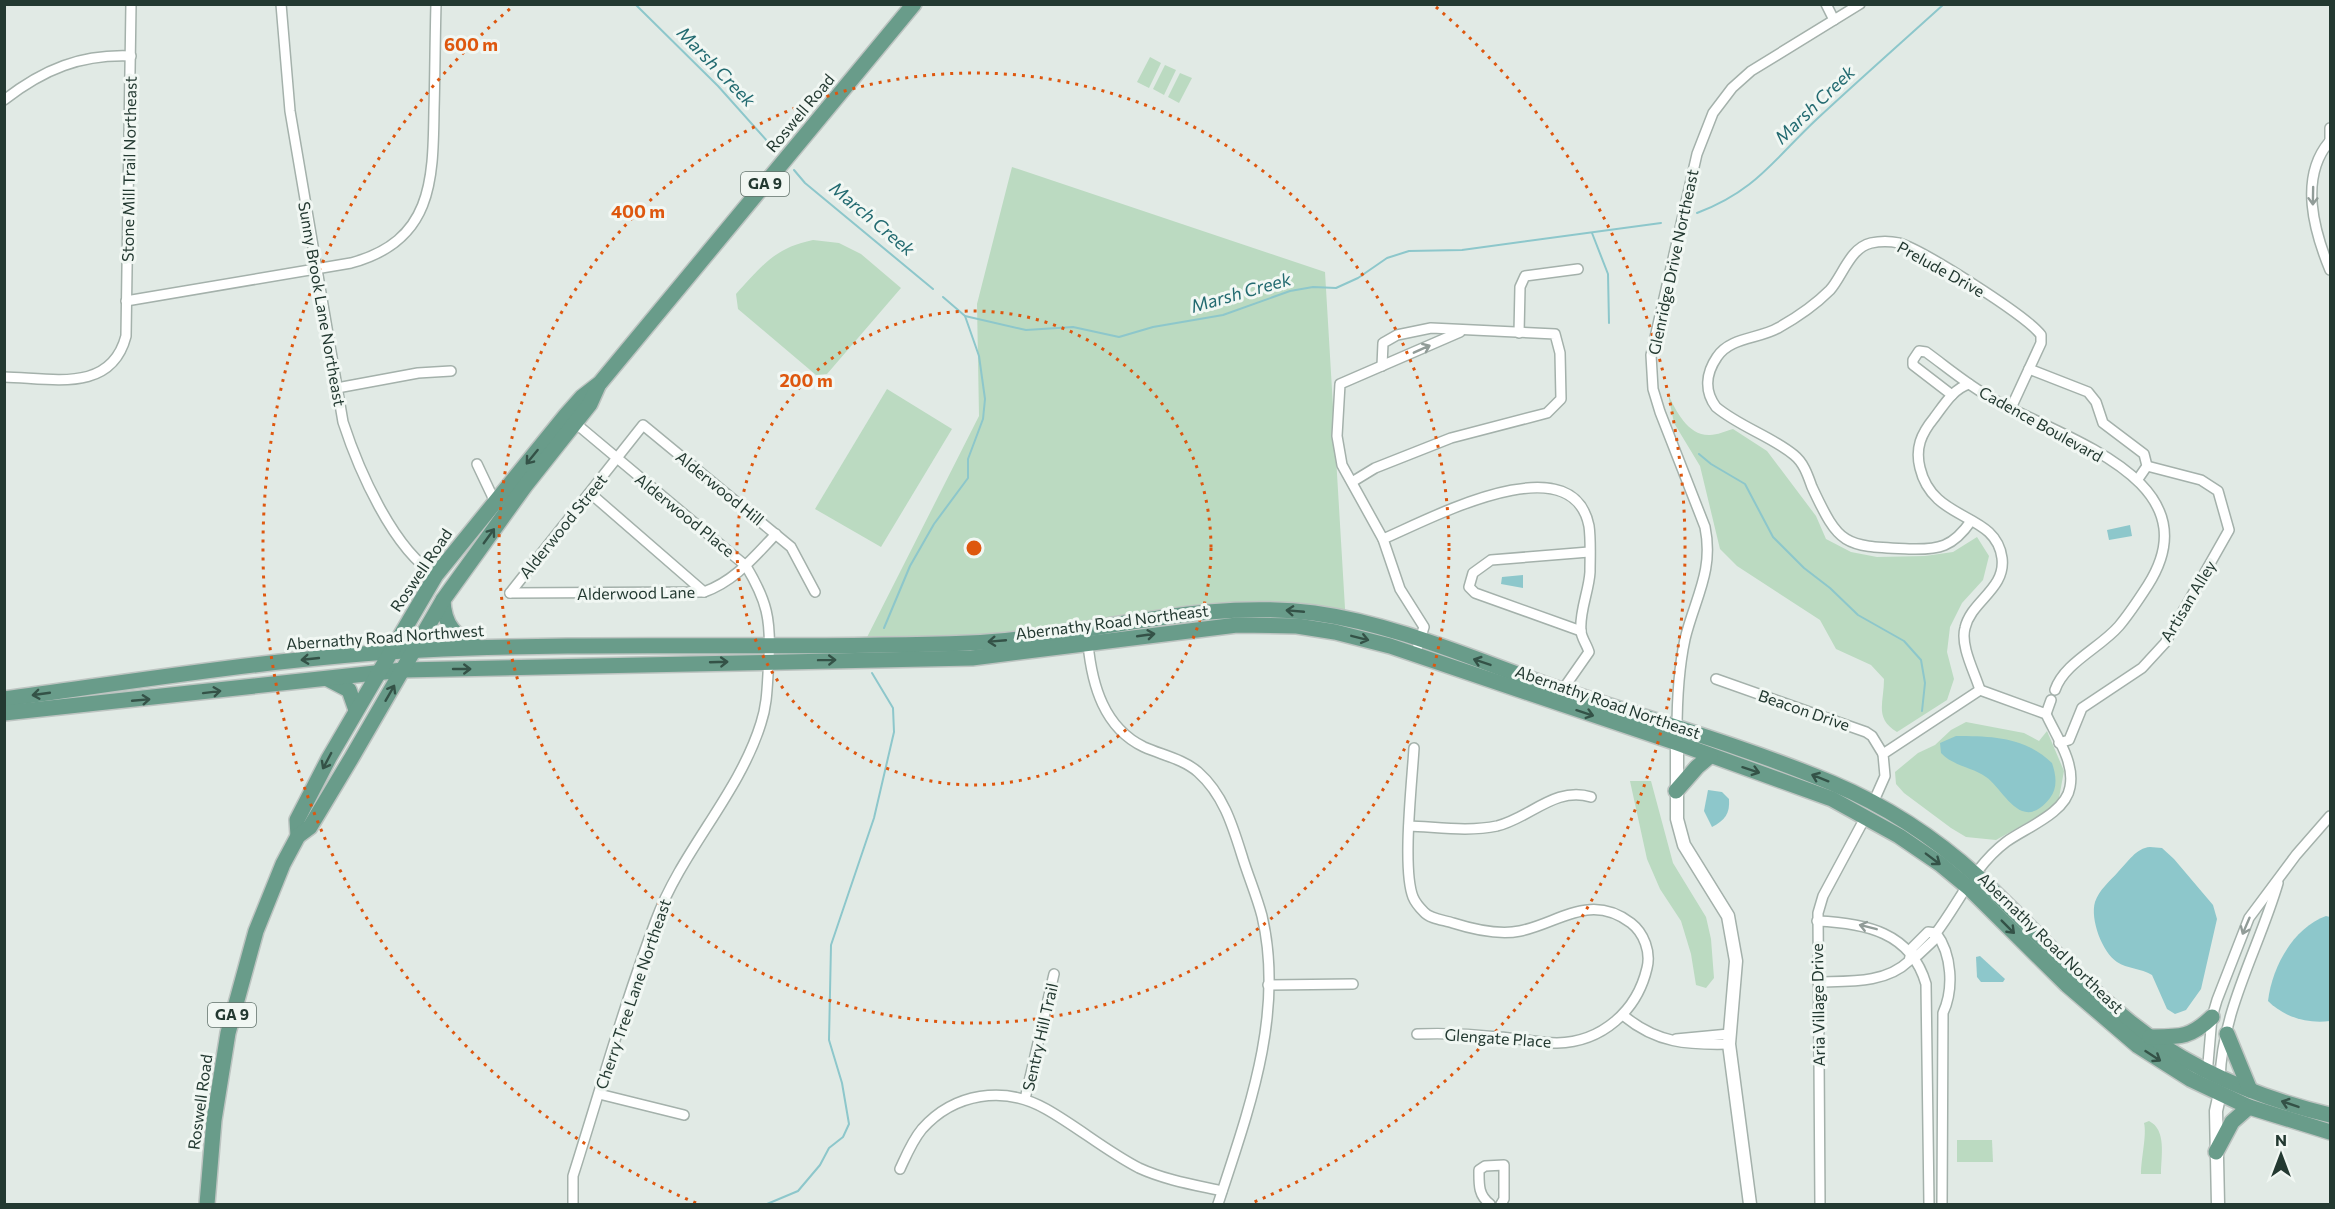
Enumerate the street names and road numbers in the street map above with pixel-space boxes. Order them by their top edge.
street label: Roswell Road [761,70,838,156]
street label: Stone Mill Trail Northeast [117,76,140,262]
street label: Glenridge Drive Northeast [1644,167,1702,356]
road number: GA 9 [741,172,789,196]
street label: Sunny Brook Lane Northeast [295,200,350,408]
street label: Prelude Drive [1894,237,1988,300]
street label: Cadence Boulevard [1976,382,2106,465]
street label: Alderwood Hill [673,446,768,529]
street label: Alderwood Street [515,469,611,582]
street label: Alderwood Place [632,469,739,560]
street label: Roswell Road [386,525,455,615]
street label: Artisan Alley [2156,557,2219,645]
street label: Alderwood Lane [577,582,695,603]
street label: Abernathy Road Northeast [1014,600,1210,643]
street label: Abernathy Road Northwest [285,620,485,653]
street label: Abernathy Road Northeast [1513,661,1704,742]
street label: Beacon Drive [1756,685,1852,734]
street label: Abernathy Road Northeast [1975,868,2128,1017]
street label: Cherry Tree Lane Northeast [591,896,674,1092]
street label: Aria Village Drive [1807,943,1828,1067]
street label: Sentry Hill Trail [1018,981,1061,1093]
road number: GA 9 [208,1003,256,1027]
street label: Glengate Place [1444,1024,1552,1051]
street label: Roswell Road [183,1053,216,1151]

